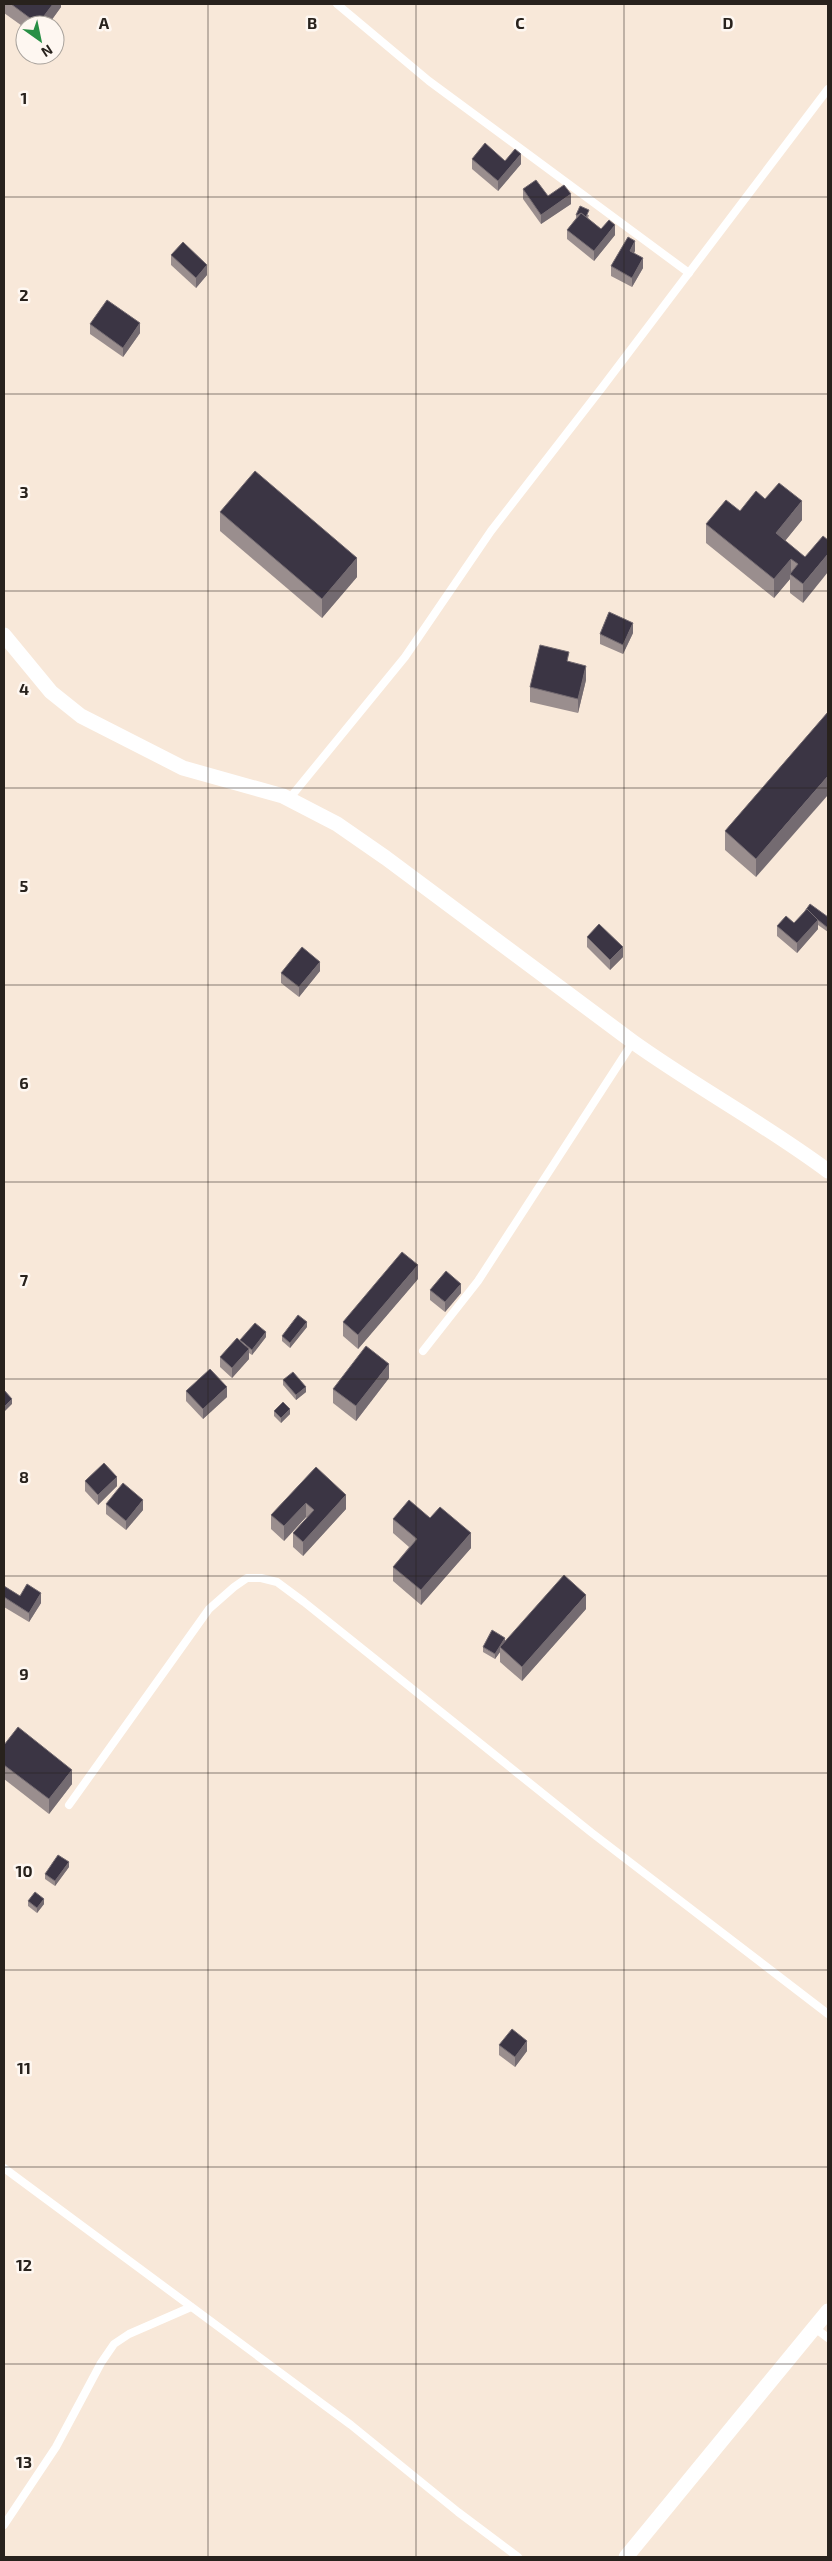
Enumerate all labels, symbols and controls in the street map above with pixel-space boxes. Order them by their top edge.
text: A [99,13,110,32]
text: B [307,13,317,32]
text: C [515,13,525,32]
text: D [723,13,734,32]
north arrow [15,15,65,65]
text: N [38,41,56,61]
text: 1 [21,88,27,107]
text: 2 [19,285,29,304]
text: 3 [19,482,29,501]
text: 4 [19,679,29,698]
text: 5 [20,876,29,895]
text: 6 [19,1073,29,1092]
text: 7 [20,1270,29,1289]
text: 8 [19,1467,29,1486]
text: 9 [19,1664,29,1683]
text: 10 [15,1861,33,1880]
text: 11 [17,2058,31,2077]
text: 12 [16,2255,32,2274]
text: 13 [16,2452,32,2471]

